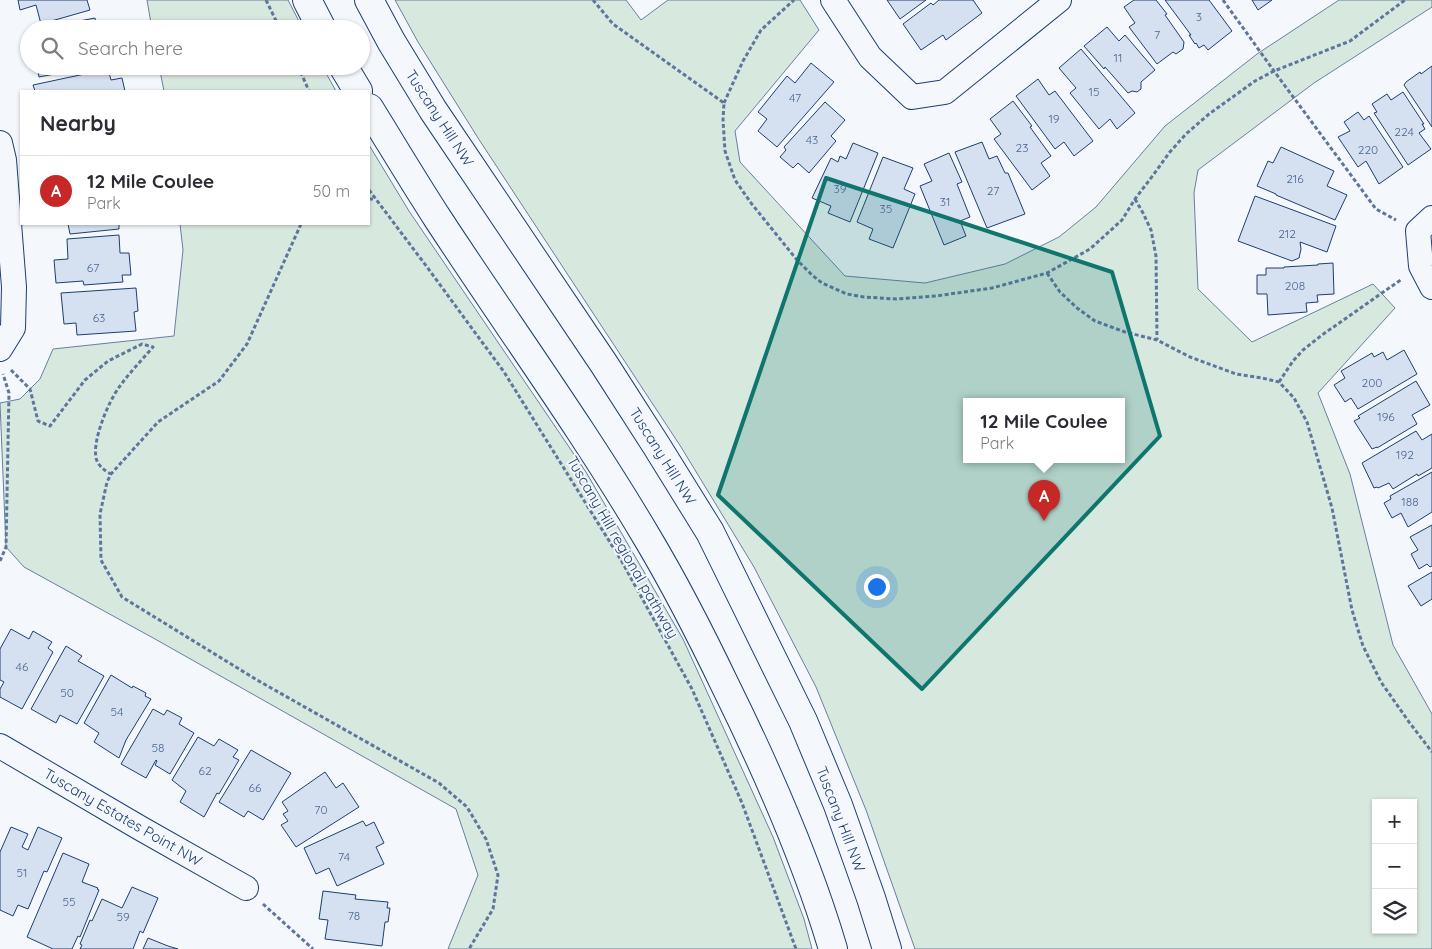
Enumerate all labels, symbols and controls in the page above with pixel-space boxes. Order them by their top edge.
house number: 3 [1196,9,1202,24]
search box [20,20,370,75]
house number: 7 [1154,27,1160,42]
icon: search [38,34,66,62]
text: Search here [78,36,183,60]
house number: 11 [1114,50,1122,65]
street label: Tuscany Hill NW [402,66,479,170]
house number: 15 [1089,84,1099,99]
house number: 47 [789,90,801,105]
text: Nearby [40,110,116,136]
house number: 19 [1048,111,1060,126]
house number: 224 [1394,124,1414,139]
house number: 43 [806,132,818,147]
house number: 23 [1016,140,1028,155]
house number: 220 [1358,142,1378,157]
text: 12 Mile Coulee [87,169,214,193]
house number: 216 [1286,171,1304,186]
text: A [51,181,61,201]
text: 50 m [313,181,350,201]
house number: 39 [834,181,847,196]
house number: 27 [987,183,999,198]
text: Park [87,193,121,213]
house number: 31 [940,194,950,209]
house number: 35 [880,201,892,216]
house number: 212 [1278,226,1296,241]
house number: 67 [87,260,99,275]
house number: 208 [1285,278,1305,293]
house number: 63 [93,310,105,325]
house number: 200 [1362,375,1382,390]
popup [963,398,1125,463]
street label: Tuscany Hill NW [625,404,701,509]
text: 12 Mile Coulee [980,409,1108,433]
house number: 196 [1377,409,1395,424]
text: Park [980,433,1014,453]
house number: 192 [1396,447,1414,462]
street label: Tuscany Hill regional pathway [563,452,683,642]
pin: A [1028,480,1060,521]
house number: 188 [1401,494,1419,509]
your location [864,574,890,600]
house number: 46 [16,659,29,674]
house number: 50 [60,685,74,700]
house number: 54 [111,704,123,719]
house number: 58 [151,740,165,755]
house number: 62 [198,763,212,778]
street label: Tuscany Estates Point NW [40,764,206,870]
street label: Tuscany Hill NW [812,764,870,875]
house number: 66 [249,780,262,795]
map controls [1372,799,1417,934]
button: + [1372,799,1417,844]
house number: 70 [314,802,328,817]
button: − [1372,844,1417,889]
house number: 74 [338,849,350,864]
house number: 51 [17,865,27,880]
button: layers [1372,889,1417,934]
house number: 55 [62,894,76,909]
house number: 78 [348,908,360,923]
house number: 59 [116,909,130,924]

